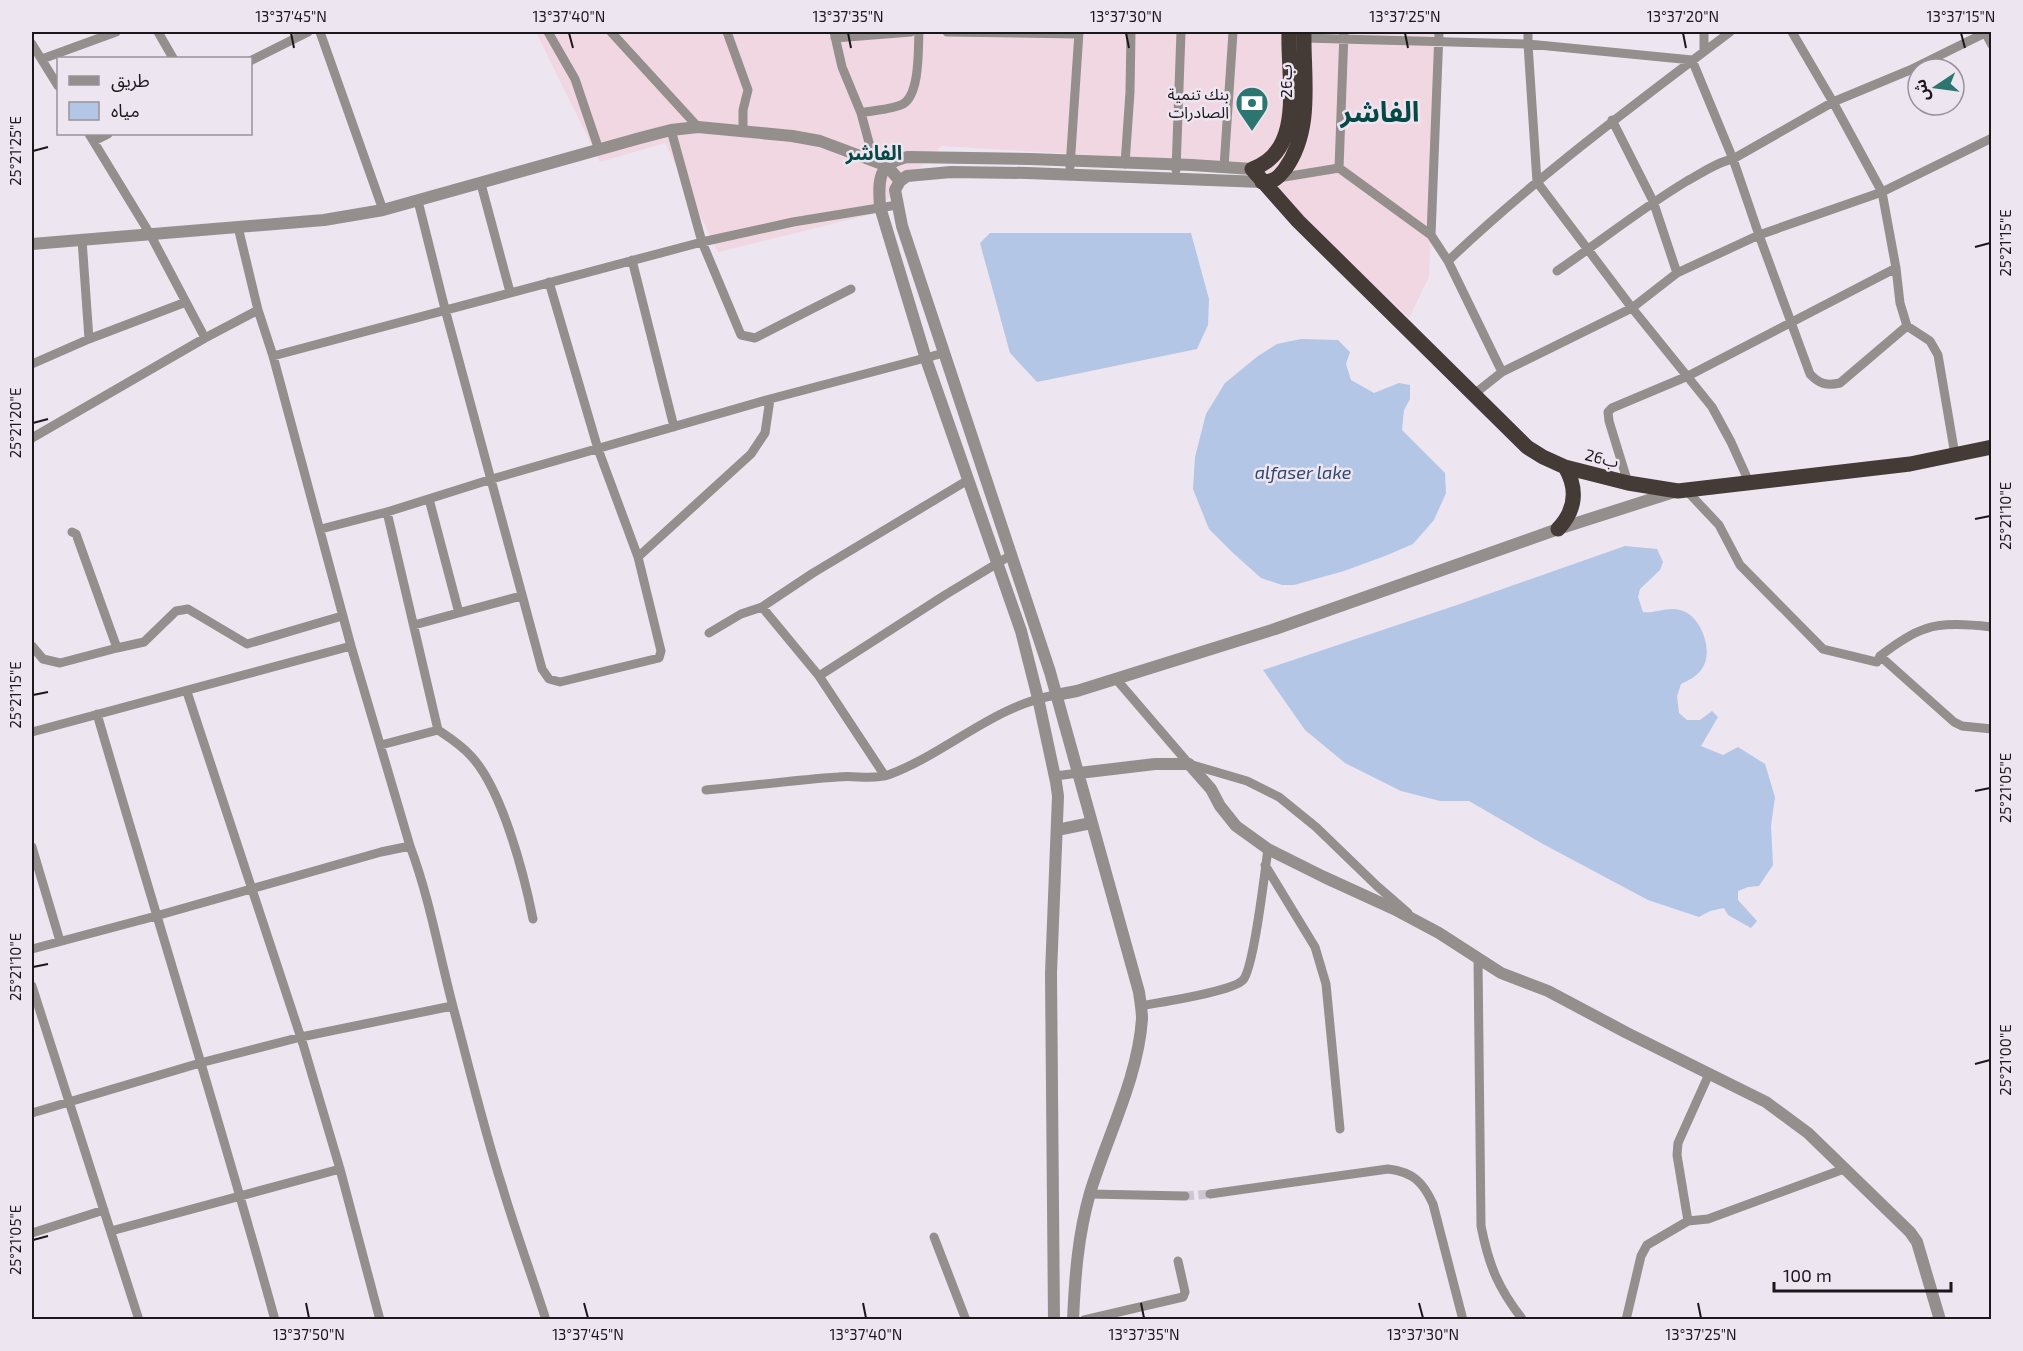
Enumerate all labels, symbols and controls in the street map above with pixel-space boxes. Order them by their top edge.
text: 13°37'45"N [255,7,327,25]
text: 13°37'40"N [533,7,605,25]
text: 13°37'35"N [812,7,884,25]
text: 13°37'30"N [1090,7,1162,25]
text: 13°37'25"N [1369,7,1441,25]
text: 13°37'20"N [1647,7,1719,25]
text: 13°37'15"N [1927,7,1995,25]
legend [57,57,252,135]
north arrow [1906,57,1966,117]
street label: 26ب [1276,64,1295,98]
text: طريق [111,69,150,92]
text: ش [1909,77,1934,103]
place label: بنك تنمية الصادرات [1168,84,1229,122]
bank icon: بنك تنمية الصادرات [1234,85,1270,132]
district label: الفاشر [1340,94,1419,129]
text: مياه [111,99,140,121]
text: 25°21'25"E [6,116,24,186]
district label: الفاشر [845,140,902,165]
text: 25°21'15"E [1996,209,2014,277]
text: 25°21'20"E [6,388,24,458]
street label: 26ب [1583,444,1621,471]
water label: alfaser lake [1255,461,1352,483]
text: 25°21'10"E [1996,482,2014,550]
text: 25°21'15"E [6,661,24,729]
text: 25°21'05"E [1996,753,2014,823]
text: 25°21'10"E [6,933,24,1001]
text: 25°21'00"E [1996,1024,2014,1096]
text: 25°21'05"E [6,1205,24,1275]
scale bar [1774,1255,1951,1293]
text: 100 m [1783,1264,1832,1286]
text: 13°37'50"N [273,1325,345,1343]
text: 13°37'45"N [552,1325,624,1343]
text: 13°37'40"N [830,1325,902,1343]
text: 13°37'35"N [1108,1325,1180,1343]
text: 13°37'30"N [1387,1325,1459,1343]
text: 13°37'25"N [1665,1325,1737,1343]

